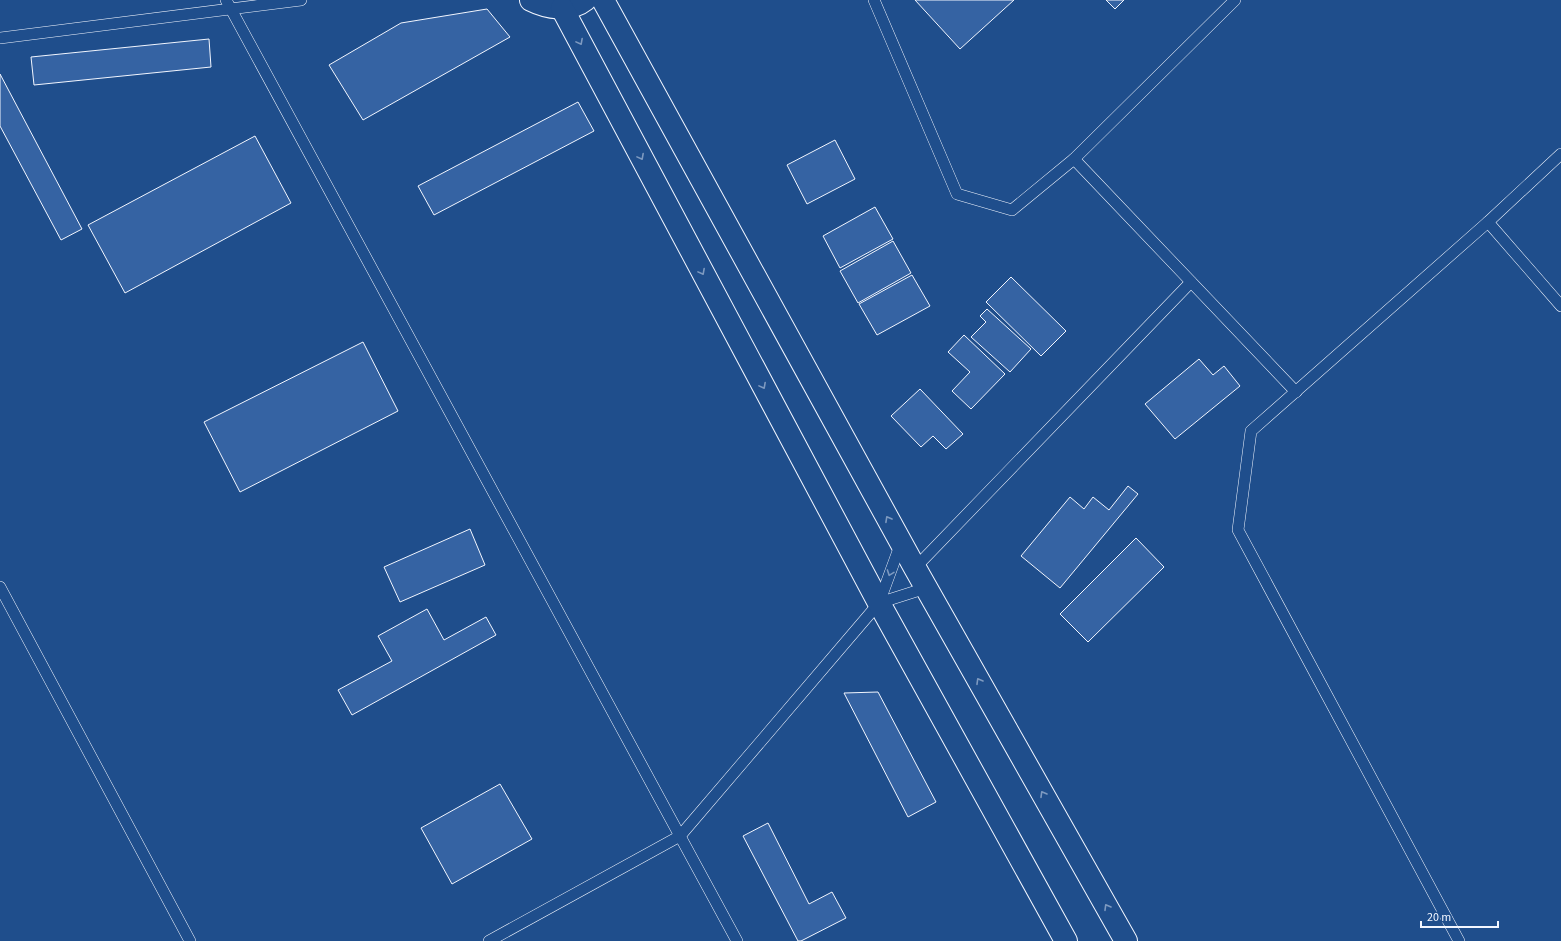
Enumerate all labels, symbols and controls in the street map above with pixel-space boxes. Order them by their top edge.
one-way arrow [575,38,583,45]
one-way arrow [637,153,644,160]
one-way arrow [698,267,705,275]
one-way arrow [759,382,766,389]
one-way arrow [885,516,892,523]
one-way arrow [886,569,894,576]
one-way arrow [976,678,983,685]
one-way arrow [1040,791,1047,798]
scale bar [1421,903,1498,929]
one-way arrow [1104,904,1111,911]
text: 20 m [1427,909,1451,926]

